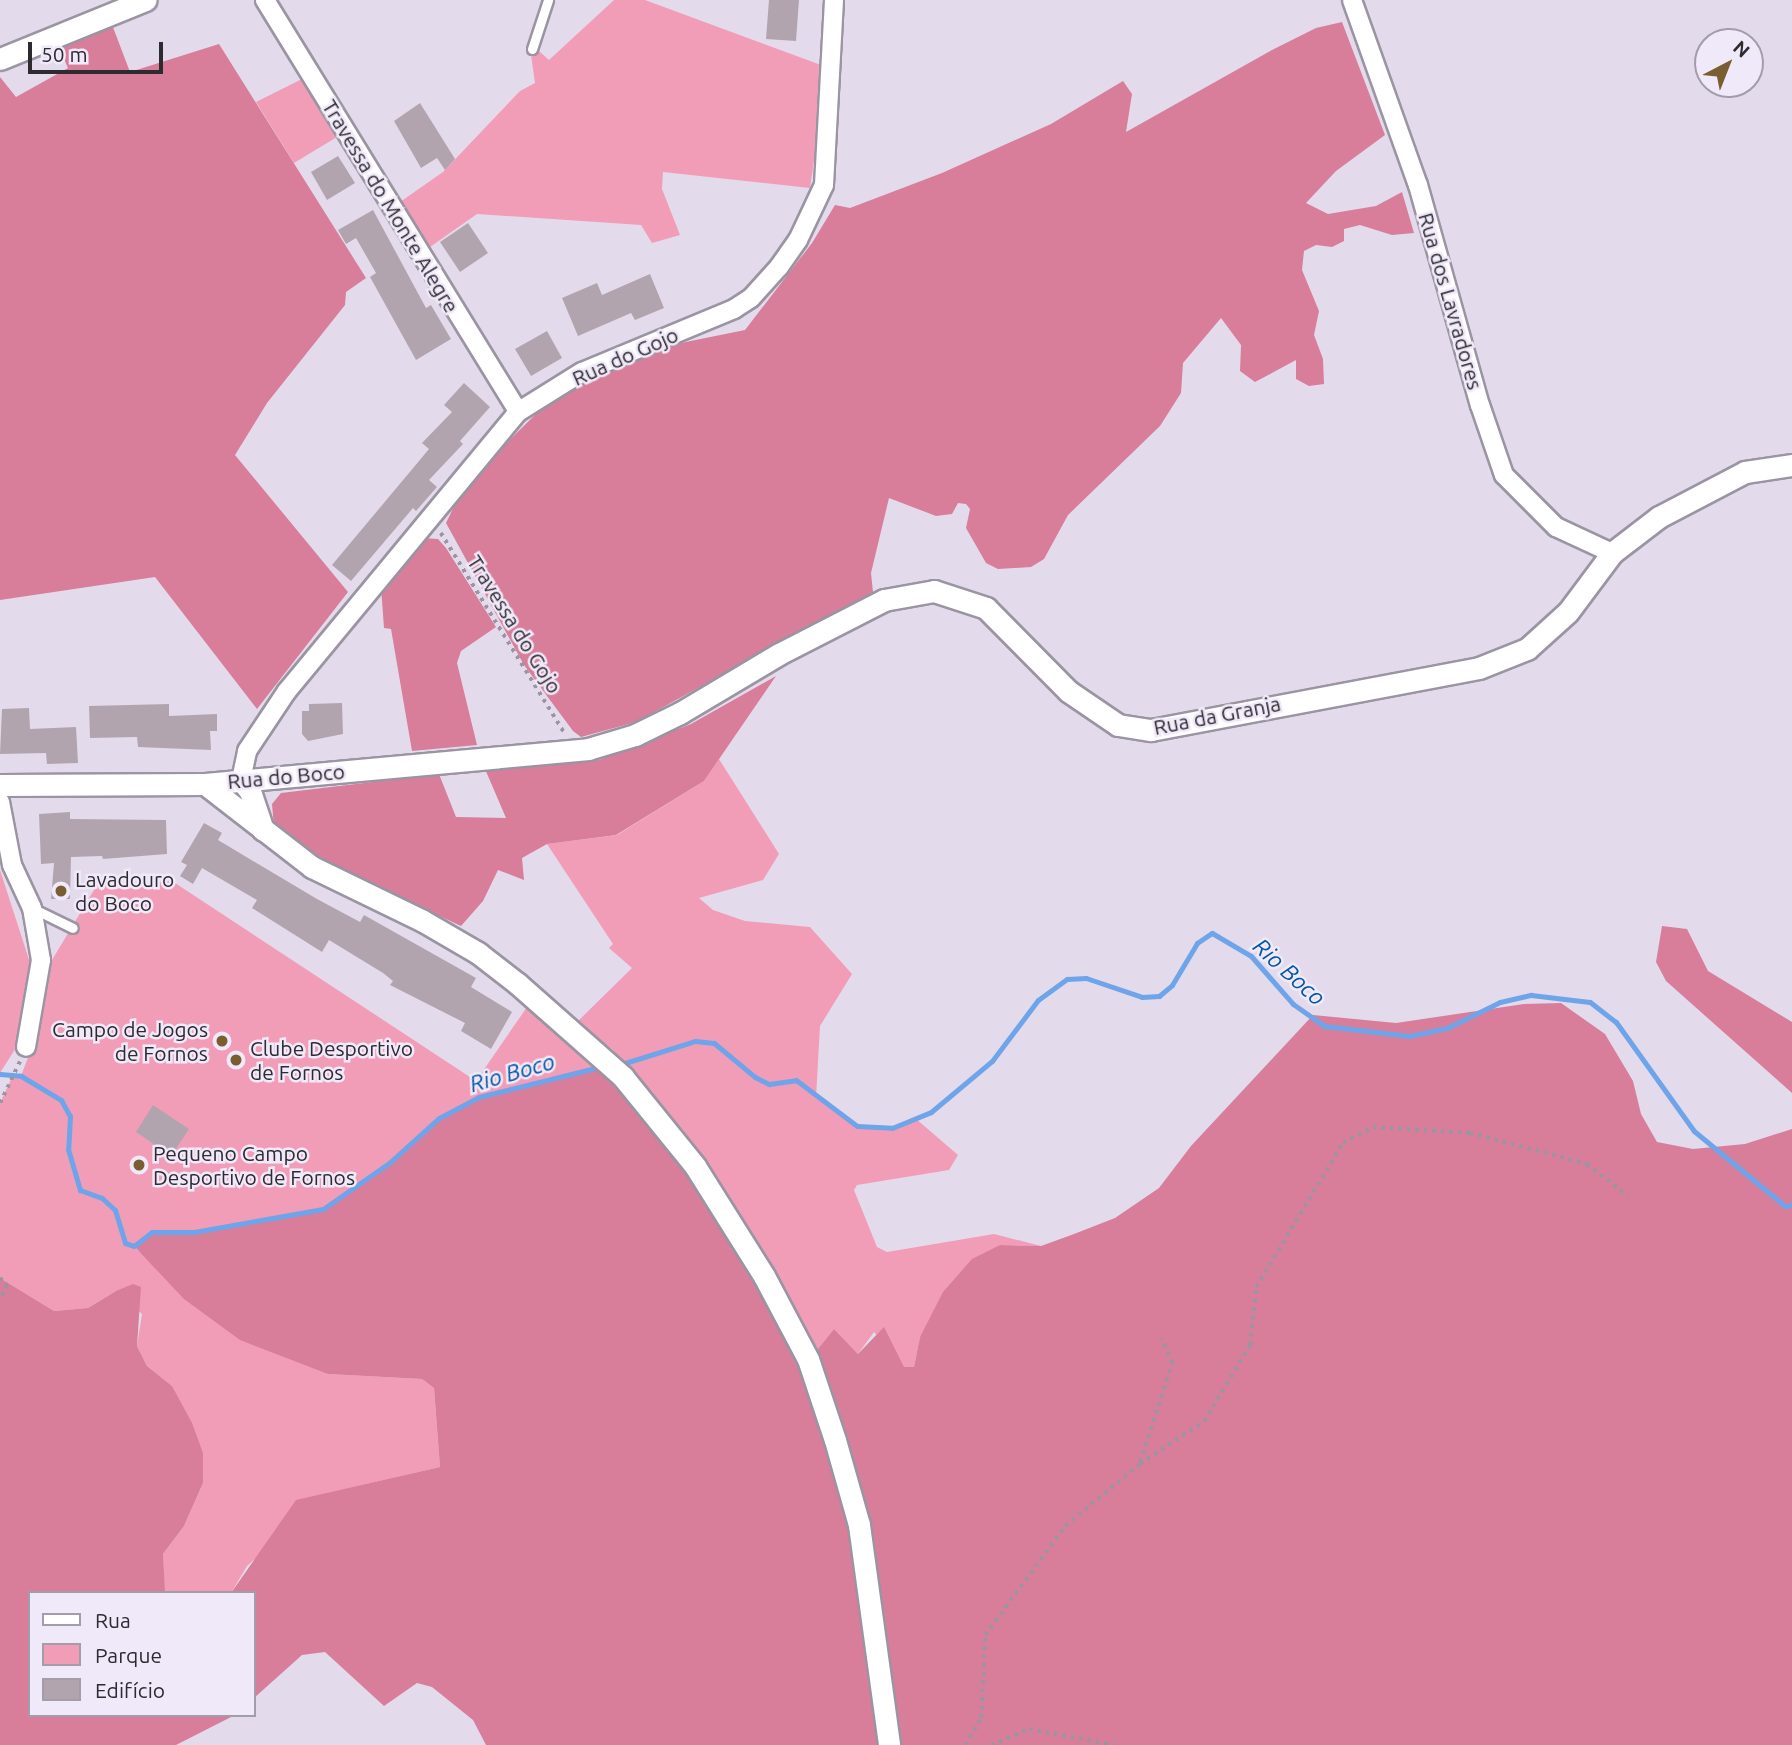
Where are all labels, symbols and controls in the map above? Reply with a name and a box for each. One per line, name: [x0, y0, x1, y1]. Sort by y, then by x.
scale bar: [32, 28, 166, 72]
north arrow: [1694, 28, 1764, 98]
text: N: [1729, 36, 1754, 62]
text: 50 m: [41, 42, 88, 66]
street label: Travessa do Monte Alegre: [317, 95, 465, 317]
street label: Rua dos Lavradores: [1414, 210, 1488, 392]
street label: Rua do Gojo: [568, 321, 682, 391]
street label: Travessa do Gojo: [462, 550, 568, 698]
street label: Rua da Granja: [1151, 690, 1283, 740]
street label: Rua do Boco: [226, 758, 346, 794]
place label: Lavadouro do Boco: [75, 866, 174, 916]
marker: Lavadouro do Boco: [53, 883, 69, 899]
water label: Rio Boco: [1247, 933, 1331, 1011]
place label: Campo de Jogos de Fornos: [52, 1016, 208, 1066]
marker: Campo de Jogos de Fornos: [214, 1033, 230, 1049]
place label: Clube Desportivo de Fornos: [250, 1035, 413, 1085]
water label: Rio Boco: [466, 1048, 558, 1098]
marker: Clube Desportivo de Fornos: [228, 1052, 244, 1068]
place label: Pequeno Campo Desportivo de Fornos: [153, 1140, 355, 1190]
marker: Pequeno Campo Desportivo de Fornos: [131, 1157, 147, 1173]
legend: [28, 1591, 256, 1717]
text: Rua: [95, 1608, 131, 1632]
text: Parque: [95, 1643, 162, 1667]
text: Edifício: [95, 1678, 165, 1702]

